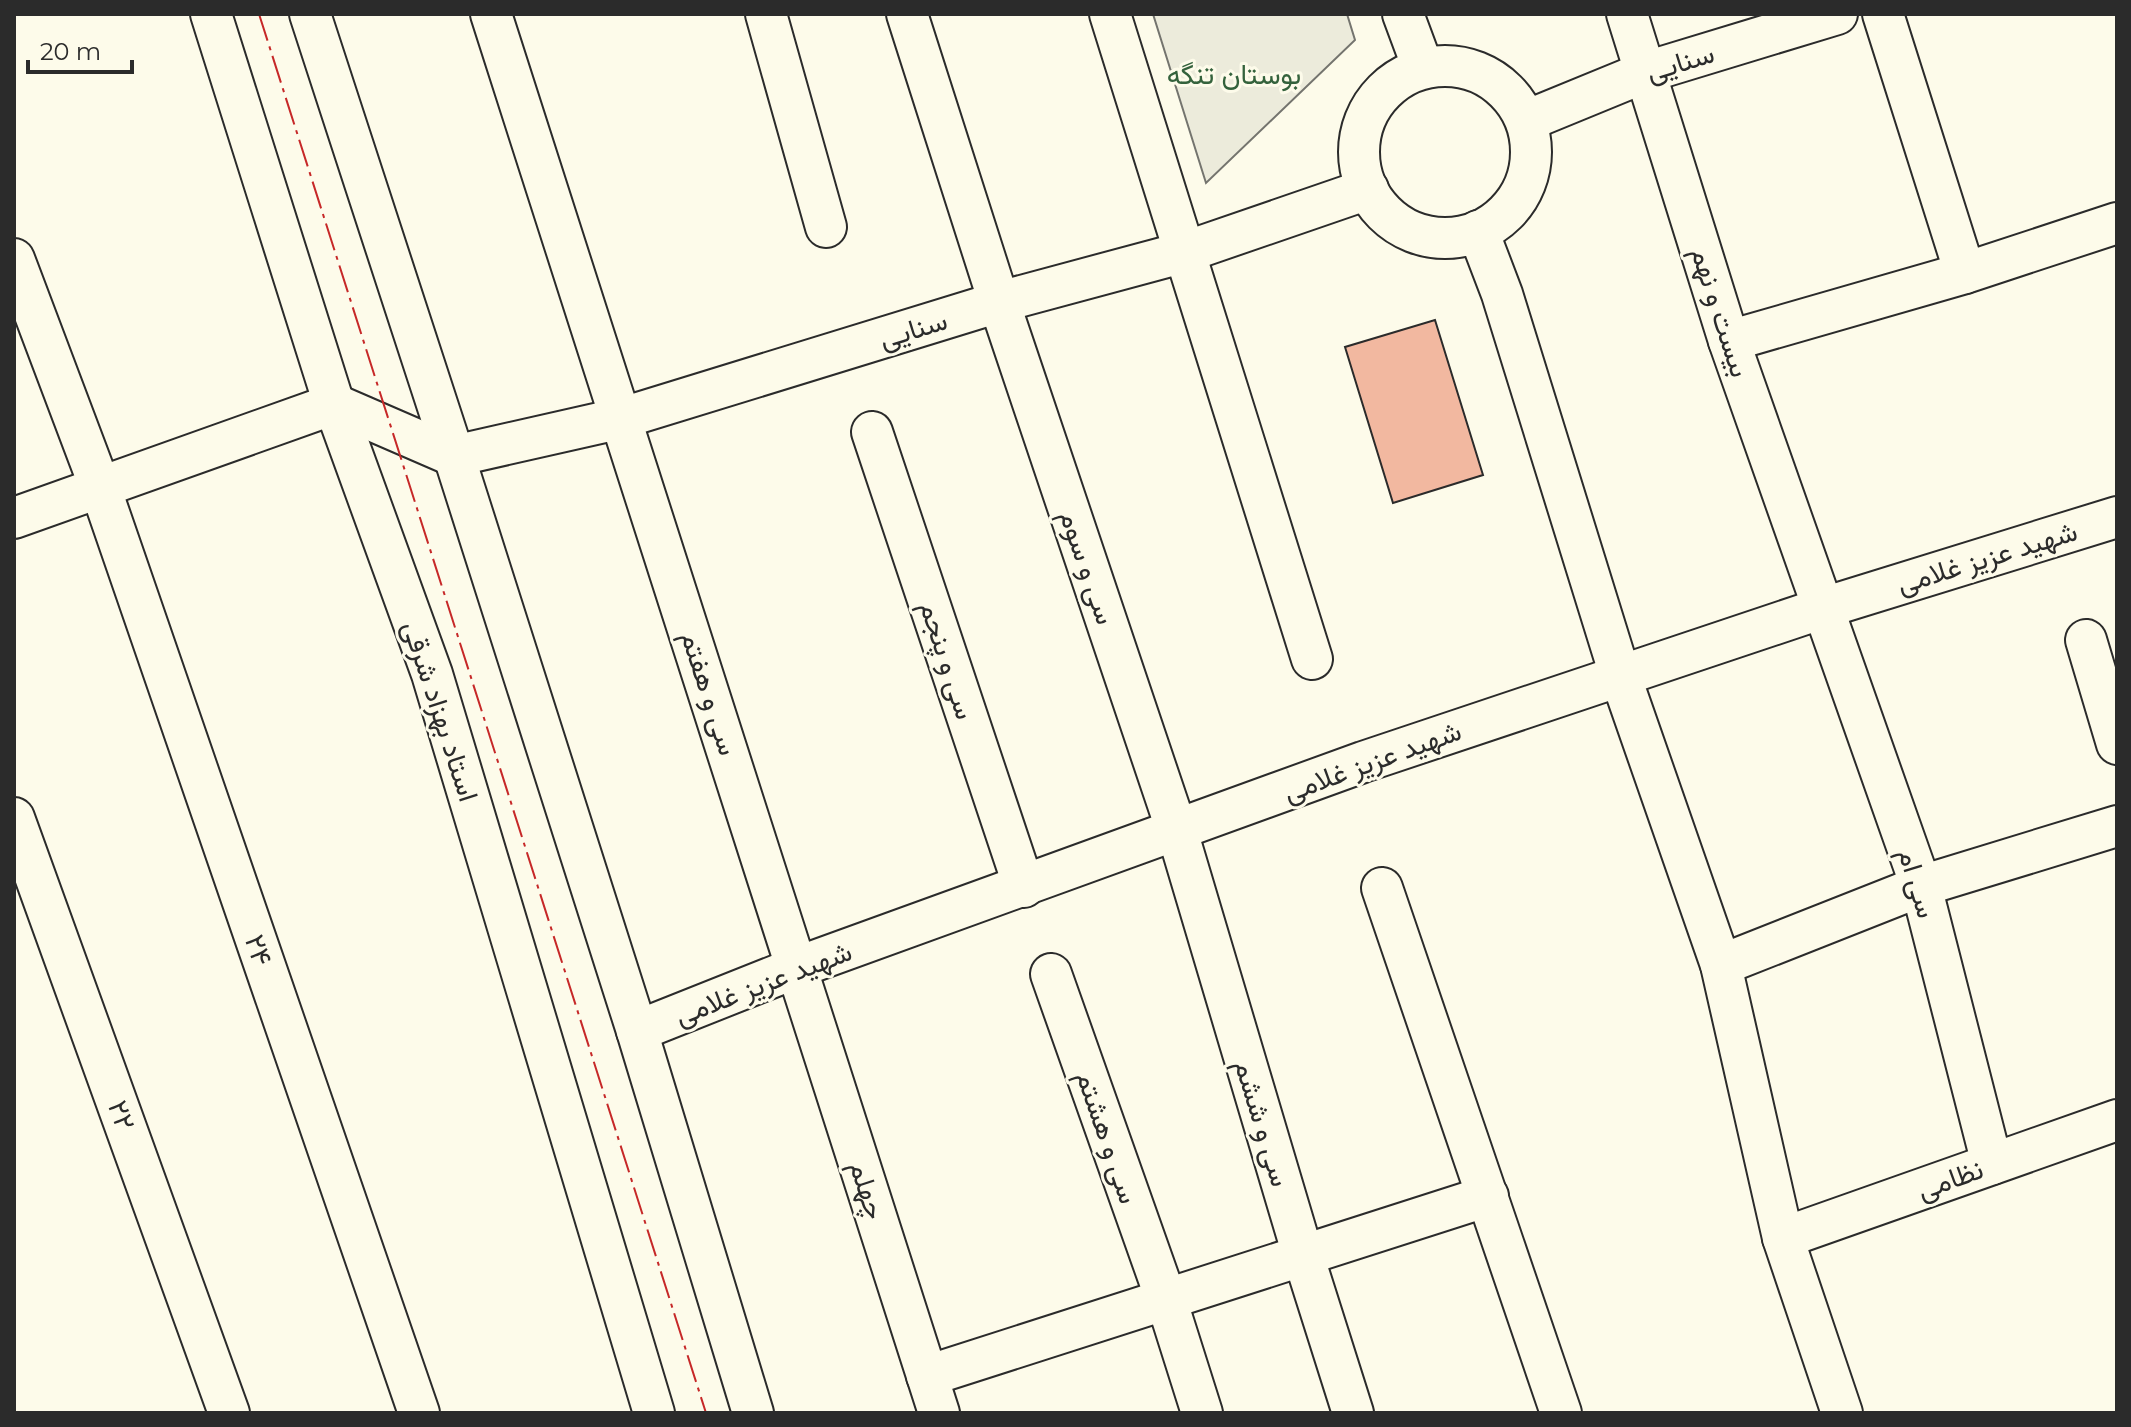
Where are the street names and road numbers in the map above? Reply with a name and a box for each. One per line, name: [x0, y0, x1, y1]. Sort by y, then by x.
street label: سنایی: [1642, 36, 1718, 88]
street label: بیست و نهم: [1682, 243, 1758, 382]
street label: سنایی: [875, 303, 951, 355]
street label: سی و سوم: [1051, 505, 1123, 629]
street label: شهید عزیز غلامی: [1893, 513, 2082, 602]
street label: سی و پنجم: [911, 597, 983, 724]
street label: استاد بهزاد شرقی: [395, 617, 486, 806]
street label: سی و هفتم: [672, 627, 746, 760]
street label: شهید عزیز غلامی: [1278, 713, 1466, 810]
street label: سی ام: [1889, 844, 1945, 922]
street label: ۲۴: [238, 930, 280, 970]
street label: شهید عزیز غلامی: [670, 934, 857, 1033]
street label: سی و ششم: [1226, 1055, 1298, 1191]
street label: سی و هشتم: [1068, 1066, 1147, 1209]
street label: ۲۲: [101, 1095, 143, 1135]
street label: نظامی: [1912, 1151, 1988, 1207]
street label: چهلم: [841, 1157, 893, 1224]

